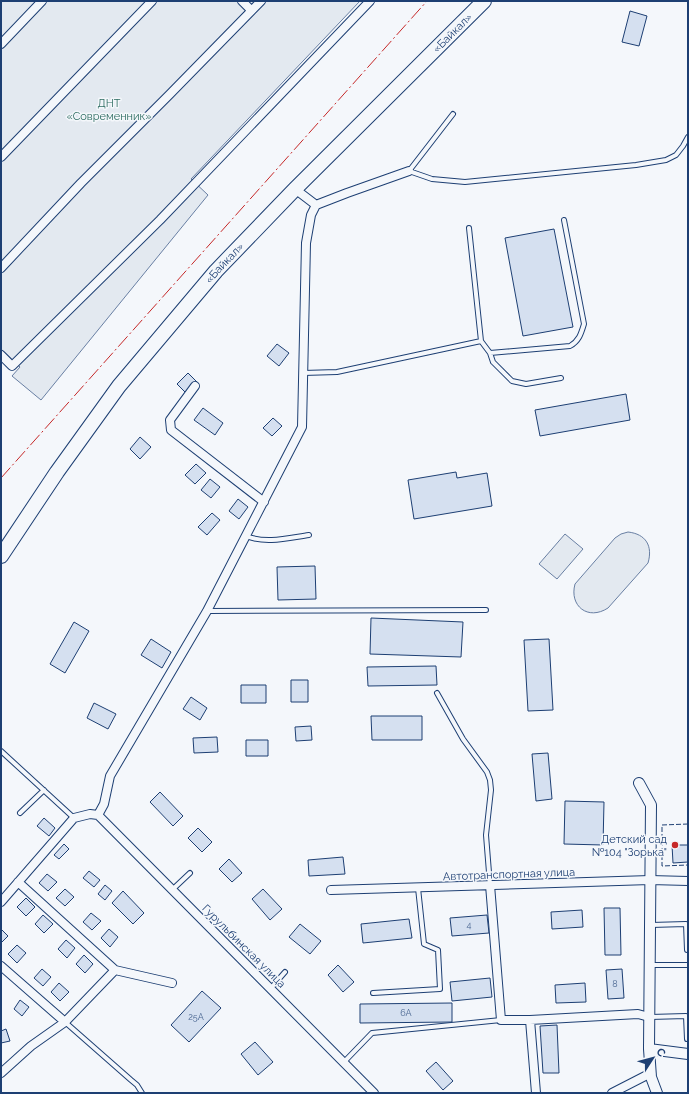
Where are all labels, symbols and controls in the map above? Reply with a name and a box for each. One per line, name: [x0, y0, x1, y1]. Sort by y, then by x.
street label: «Байкал»: [430, 11, 475, 55]
park label: ДНТ «Современник»: [66, 97, 152, 123]
street label: «Байкал»: [203, 240, 247, 286]
place label: Детский сад №104 "Зорька": [592, 833, 668, 859]
marker: Детский сад №104 "Зорька": [670, 840, 680, 850]
street label: Автотранспортная улица: [443, 866, 575, 883]
street label: Гурульбинская улица: [199, 902, 288, 991]
house number: 4: [467, 920, 472, 930]
house number: 8: [612, 979, 618, 989]
house number: 6А: [400, 1008, 412, 1018]
house number: 25А: [188, 1012, 204, 1022]
north arrow: [633, 1038, 673, 1078]
text: С: [653, 1046, 668, 1060]

